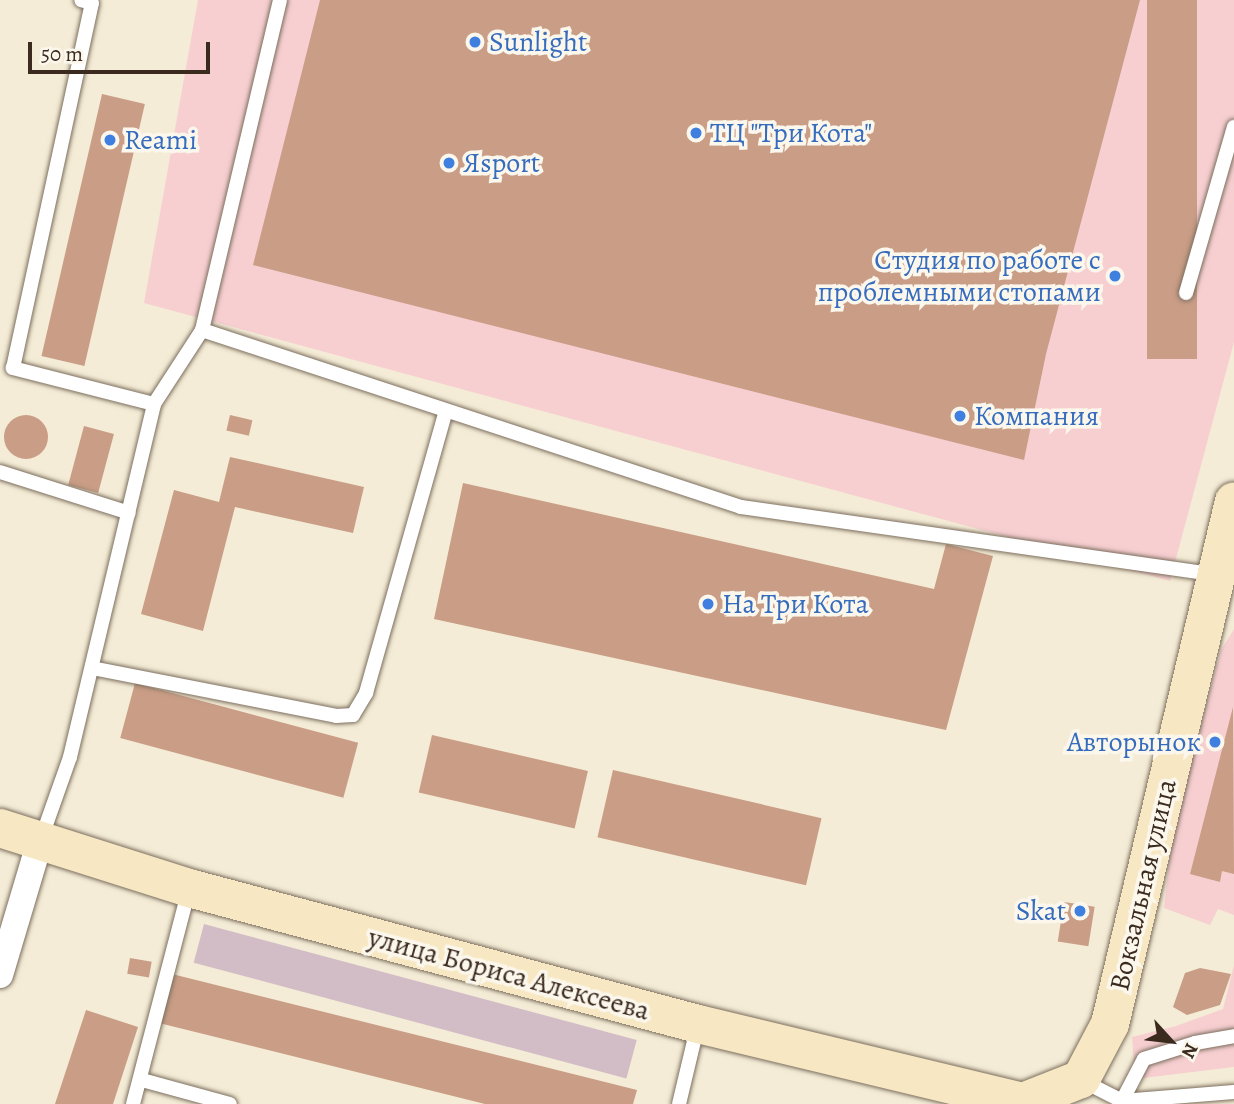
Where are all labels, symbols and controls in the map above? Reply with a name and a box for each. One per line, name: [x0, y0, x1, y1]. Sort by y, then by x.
place label: Sunlight: [489, 25, 587, 59]
scale bar: [32, 28, 214, 72]
marker: Sunlight: [467, 34, 483, 50]
text: 50 m: [41, 40, 83, 68]
place label: ТЦ "Три Кота": [710, 116, 873, 150]
place label: Reami: [124, 123, 197, 157]
marker: ТЦ "Три Кота": [688, 125, 704, 141]
marker: Reami: [102, 132, 118, 148]
place label: Яsport: [463, 146, 540, 180]
marker: Яsport: [441, 155, 457, 171]
place label: Студия по работе с проблемными стопами: [818, 243, 1101, 309]
marker: Студия по работе с проблемными стопами: [1107, 268, 1123, 284]
place label: Компания: [974, 399, 1099, 433]
marker: Компания: [952, 408, 968, 424]
place label: На Три Кота: [722, 587, 869, 621]
marker: На Три Кота: [700, 596, 716, 612]
place label: Авторынок: [1067, 725, 1201, 759]
marker: Авторынок: [1207, 734, 1223, 750]
street label: Вокзальная улица: [1102, 776, 1184, 994]
place label: Skat: [1016, 894, 1066, 928]
marker: Skat: [1072, 903, 1088, 919]
street label: улица Бориса Алексеева: [365, 920, 653, 1028]
north arrow: [1136, 1006, 1206, 1076]
text: N: [1175, 1038, 1204, 1063]

